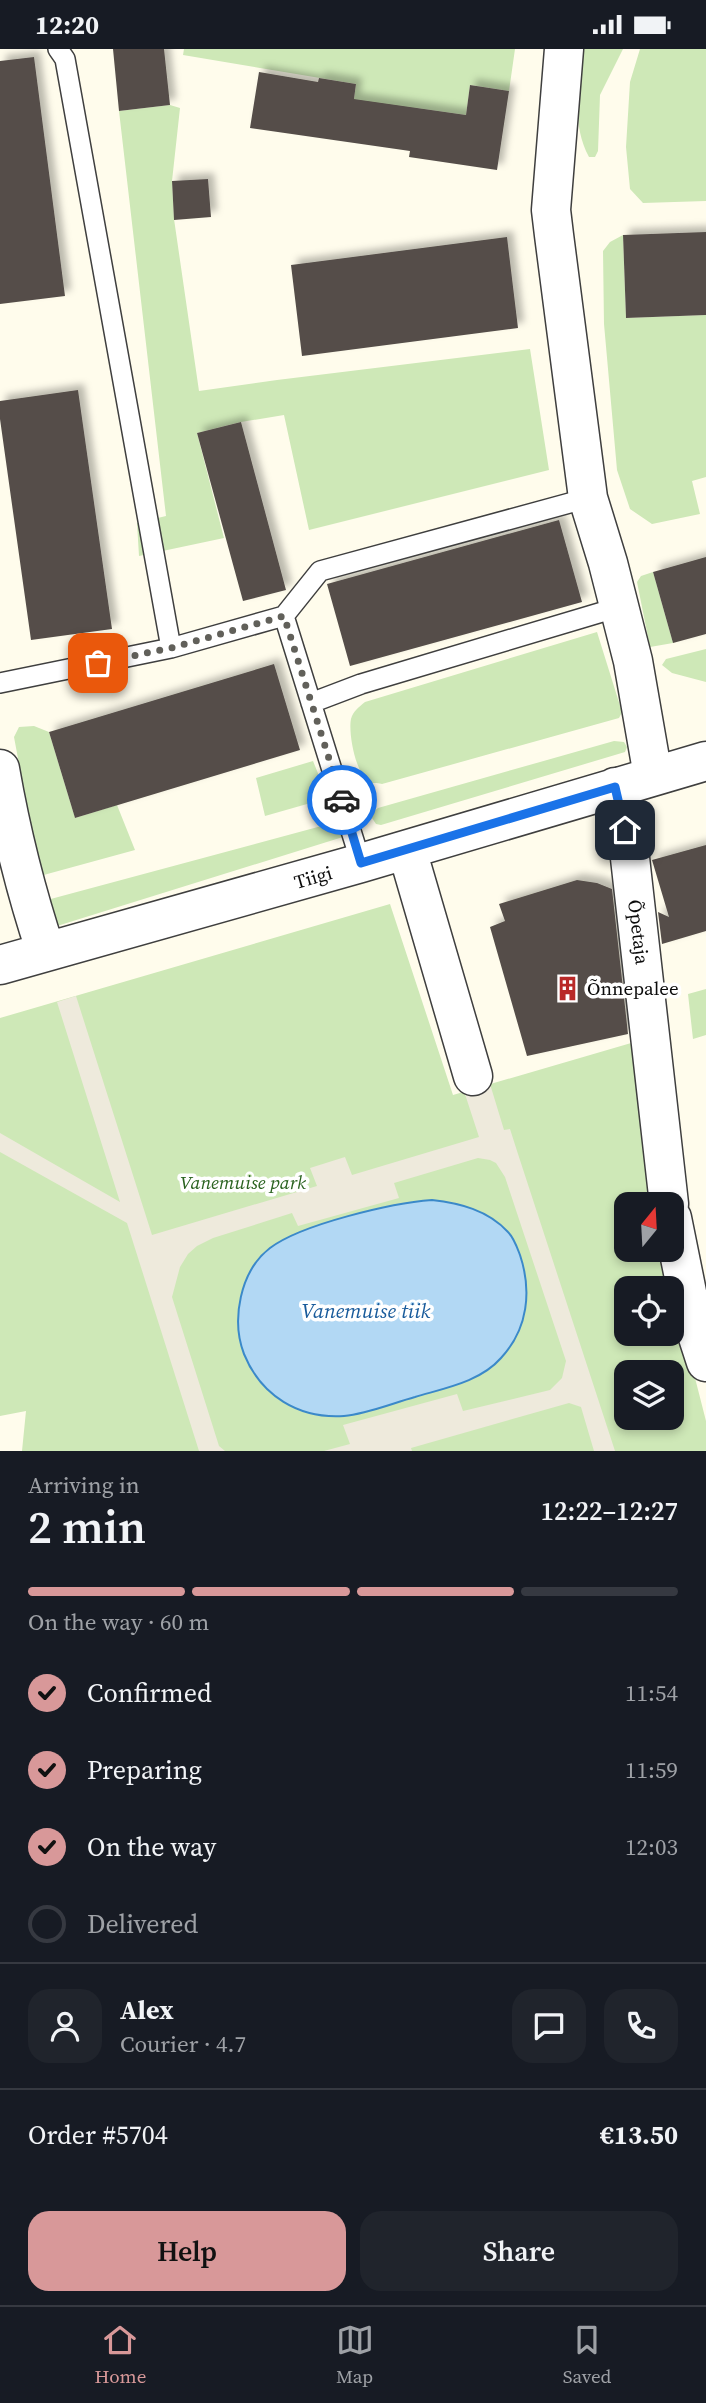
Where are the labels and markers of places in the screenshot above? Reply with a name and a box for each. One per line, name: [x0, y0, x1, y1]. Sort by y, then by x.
pin: [68, 633, 128, 693]
pin: [595, 800, 655, 860]
building icon: Õnnepalee: [553, 974, 581, 1002]
place label: Õnnepalee: [587, 975, 679, 1001]

